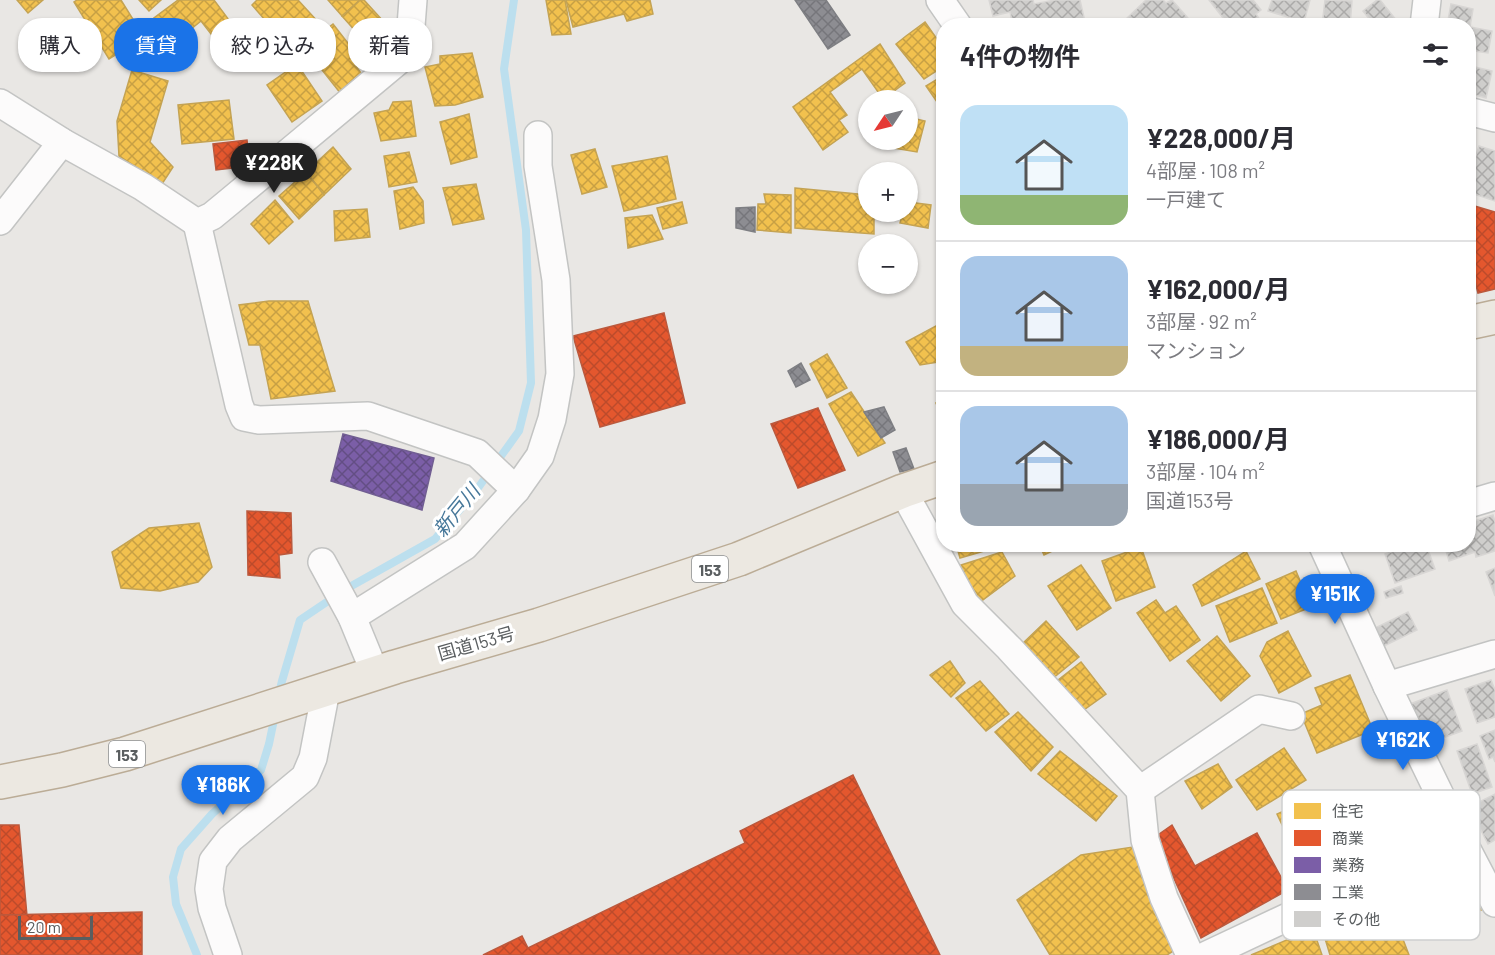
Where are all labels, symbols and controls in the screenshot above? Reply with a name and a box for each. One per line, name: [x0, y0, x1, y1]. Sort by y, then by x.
chip: 購入: [18, 18, 102, 72]
chip: 賃貸: [114, 18, 198, 72]
chip: 絞り込み: [210, 18, 336, 72]
chip: 新着: [348, 18, 432, 72]
icon: filters: [1419, 38, 1452, 71]
text: 4件の物件: [960, 40, 1080, 71]
north arrow: [858, 90, 918, 150]
map controls: [858, 90, 918, 294]
text: ¥228,000/月: [1146, 122, 1296, 153]
icon: home: [1008, 129, 1080, 201]
pin: ¥228K: [232, 143, 316, 194]
text: ¥228K: [244, 150, 304, 174]
text: 4部屋 · 108 m²: [1146, 158, 1265, 182]
button: +: [858, 162, 918, 222]
text: 一戸建て: [1146, 187, 1226, 211]
button: −: [858, 234, 918, 294]
text: ¥162,000/月: [1146, 273, 1291, 304]
icon: home: [1008, 280, 1080, 352]
text: 3部屋 · 92 m²: [1146, 309, 1257, 333]
text: マンション: [1146, 338, 1246, 362]
text: ¥186,000/月: [1146, 423, 1290, 454]
icon: home: [1008, 430, 1080, 502]
text: 3部屋 · 104 m²: [1146, 459, 1265, 483]
water label: 新戸川: [428, 478, 485, 541]
text: 国道153号: [1146, 488, 1234, 512]
road number: 153: [692, 556, 728, 582]
pin: ¥151K: [1293, 574, 1377, 625]
text: ¥151K: [1310, 581, 1360, 605]
street label: 国道153号: [435, 622, 517, 664]
pin: ¥162K: [1361, 720, 1445, 771]
text: ¥162K: [1375, 727, 1431, 751]
road number: 153: [109, 741, 145, 767]
pin: ¥186K: [181, 765, 265, 816]
text: ¥186K: [196, 772, 250, 796]
legend: [1282, 790, 1480, 940]
text: 住宅: [1332, 801, 1364, 820]
text: 商業: [1332, 828, 1364, 847]
text: 業務: [1332, 855, 1364, 874]
text: 工業: [1332, 882, 1364, 901]
text: その他: [1332, 909, 1380, 928]
scale bar: [18, 913, 93, 940]
text: 20 m: [27, 917, 61, 936]

